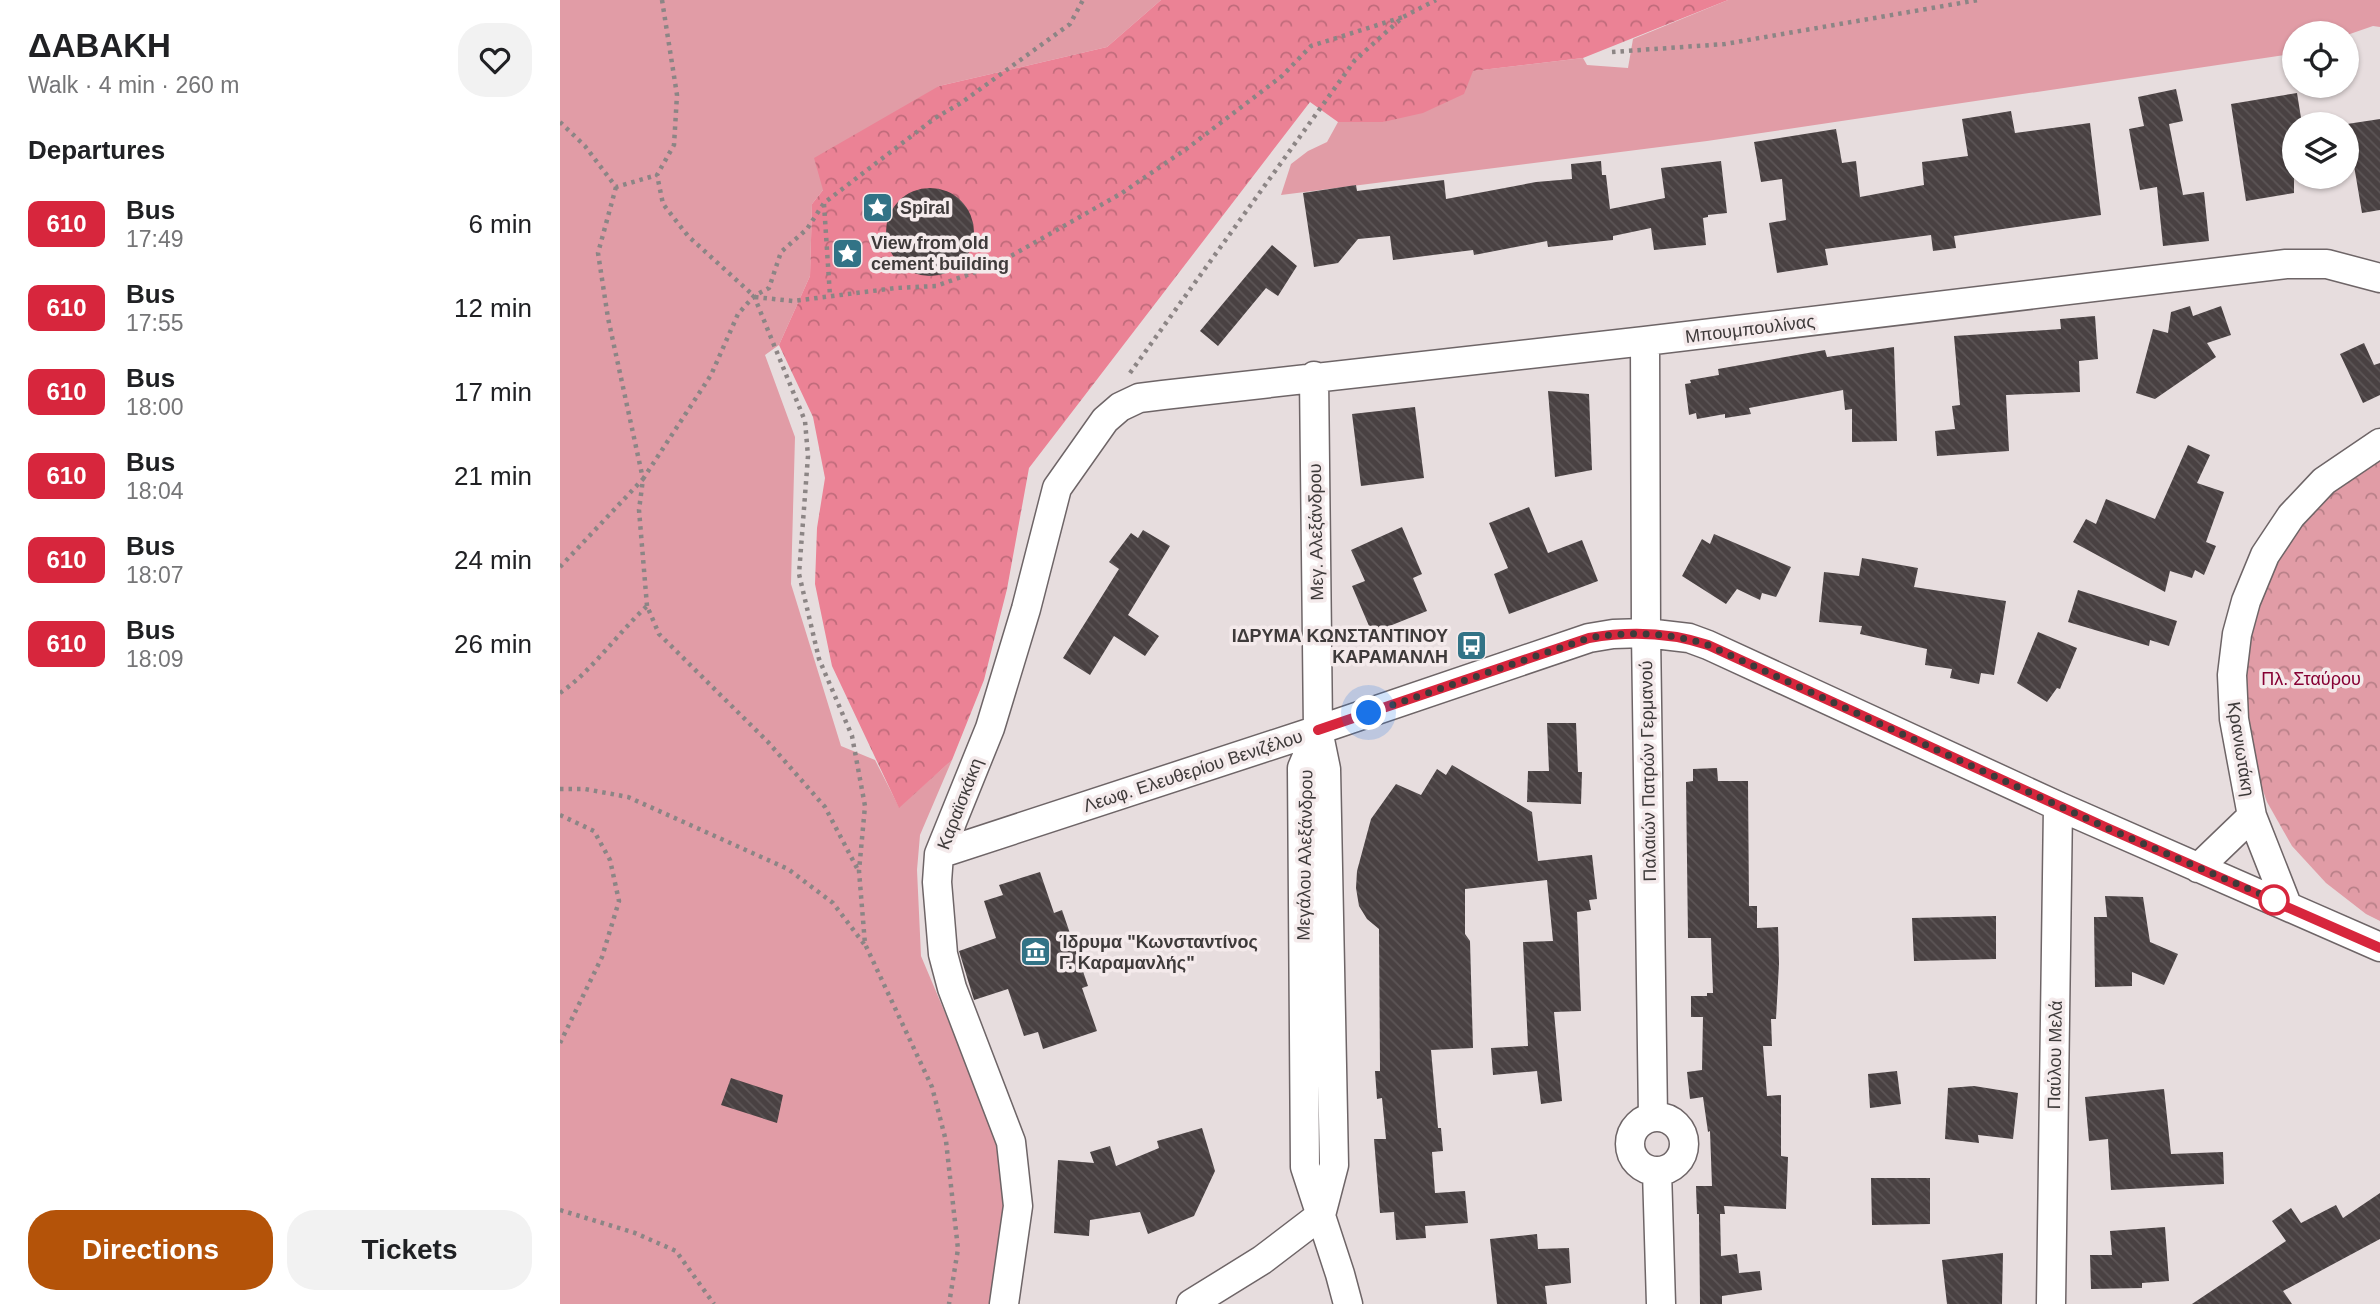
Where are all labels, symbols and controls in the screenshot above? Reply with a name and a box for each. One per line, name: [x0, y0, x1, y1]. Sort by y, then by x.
map controls: [2282, 21, 2359, 189]
button: locate: [2282, 21, 2359, 98]
button: heart: [458, 23, 532, 97]
text: ΔΑΒΑΚΗ: [28, 27, 171, 64]
text: Walk · 4 min · 260 m: [28, 72, 239, 98]
button: layers: [2282, 112, 2359, 189]
text: Departures: [28, 135, 165, 165]
place icon: Spiral: [860, 191, 894, 225]
text: Bus: [126, 195, 175, 225]
place label: Spiral: [900, 198, 950, 218]
text: 6 min: [468, 209, 532, 239]
text: 610: [46, 210, 87, 237]
text: 17:49: [126, 226, 184, 252]
place label: View from old cement building: [871, 233, 1009, 274]
place icon: View from old cement building: [831, 236, 865, 270]
text: Bus: [126, 279, 175, 309]
text: 12 min: [454, 293, 532, 323]
text: 610: [46, 294, 87, 321]
text: 17:55: [126, 310, 184, 336]
street label: Μπουμπουλίνας: [1684, 311, 1816, 347]
text: Bus: [126, 363, 175, 393]
text: 17 min: [454, 377, 532, 407]
text: 610: [46, 378, 87, 405]
text: 18:00: [126, 394, 184, 420]
text: Bus: [126, 447, 175, 477]
text: 21 min: [454, 461, 532, 491]
text: 610: [46, 462, 87, 489]
street label: Μεγ. Αλεξάνδρου: [1305, 463, 1327, 601]
text: 18:04: [126, 478, 184, 504]
text: Bus: [126, 531, 175, 561]
text: 24 min: [454, 545, 532, 575]
text: 610: [46, 546, 87, 573]
text: 18:07: [126, 562, 184, 588]
text: Bus: [126, 615, 175, 645]
place label: ΙΔΡΥΜΑ ΚΩΝΣΤΑΝΤΙΝΟΥ ΚΑΡΑΜΑΝΛΗ: [1232, 626, 1448, 667]
text: 26 min: [454, 629, 532, 659]
bus stop icon: ΙΔΡΥΜΑ ΚΩΝΣΤΑΝΤΙΝΟΥ ΚΑΡΑΜΑΝΛΗ: [1454, 629, 1488, 663]
text: 610: [46, 630, 87, 657]
text: 18:09: [126, 646, 184, 672]
street label: Παλαιών Πατρών Γερμανού: [1636, 660, 1660, 882]
park label: Πλ. Σταύρου: [2261, 669, 2361, 689]
your location: [1351, 695, 1386, 730]
street label: Κρανιωτάκη: [2224, 700, 2258, 798]
street label: Λεωφ. Ελευθερίου Βενιζέλου: [1081, 726, 1305, 816]
street label: Καραϊσκάκη: [933, 756, 987, 852]
street label: Μεγάλου Αλεξάνδρου: [1294, 769, 1316, 941]
unlabelled marker: [2259, 885, 2289, 915]
place label: Ίδρυμα "Κωνσταντίνος Γ. Καραμανλής": [1059, 932, 1258, 973]
museum icon: Ίδρυμα "Κωνσταντίνος Γ. Καραμανλής": [1019, 935, 1053, 969]
street label: Παύλου Μελά: [2044, 1000, 2066, 1110]
button: Directions: [28, 1210, 273, 1290]
button: Tickets: [287, 1210, 532, 1290]

